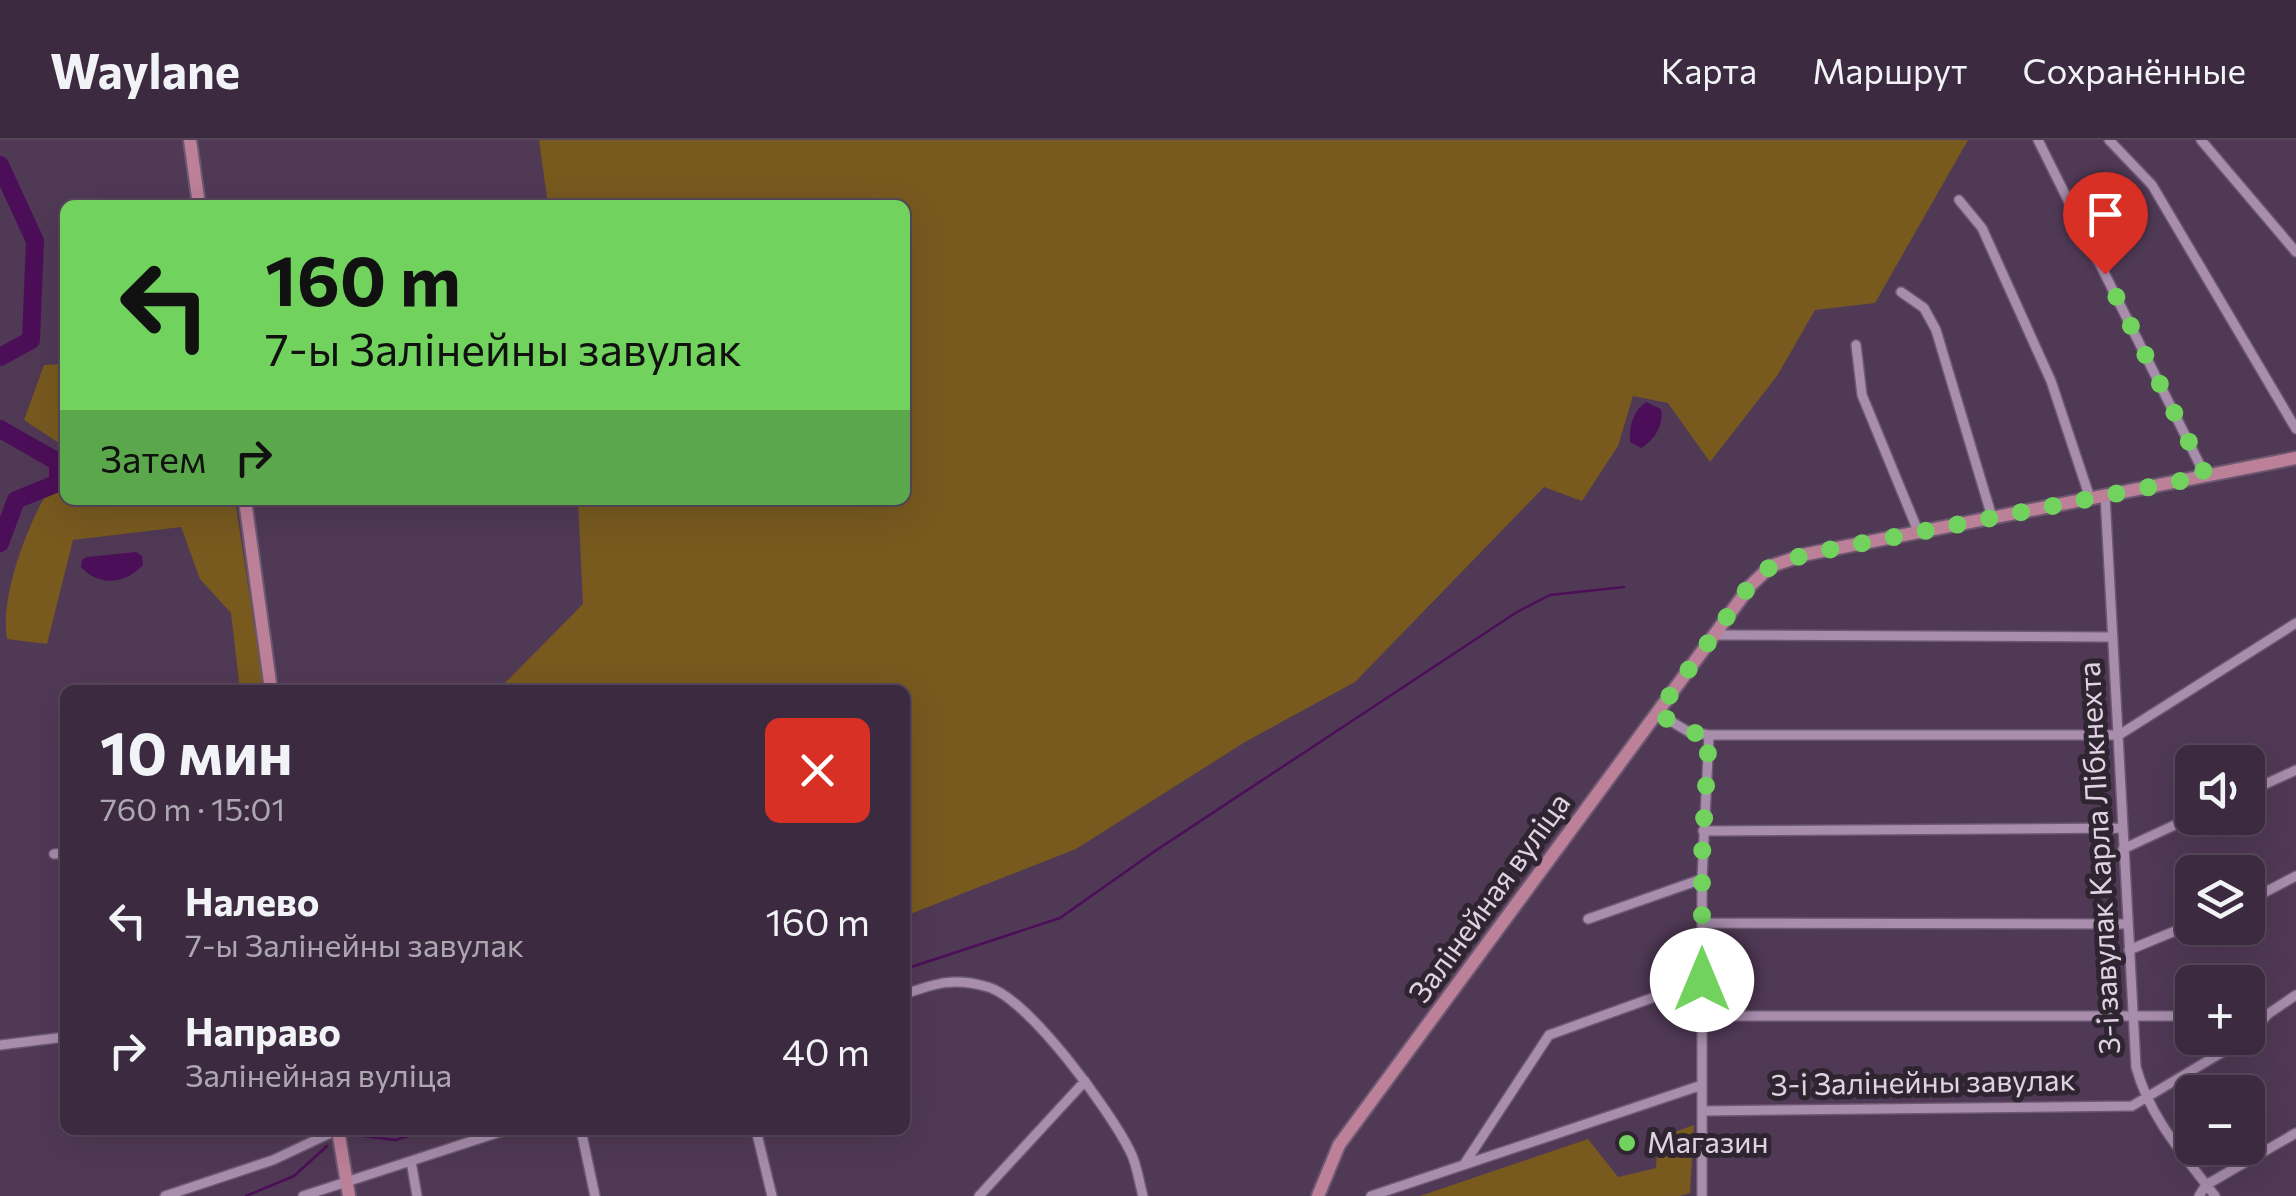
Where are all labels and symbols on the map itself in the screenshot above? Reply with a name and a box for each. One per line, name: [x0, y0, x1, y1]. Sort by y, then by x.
pin: [2063, 172, 2148, 275]
street label: 3-і завулак Карла Лібкнехта: [2069, 661, 2126, 1055]
street label: Залінейная вуліца: [1399, 784, 1577, 1009]
position arrow: [1650, 928, 1754, 1032]
street label: 3-і Залінейны завулак: [1770, 1059, 2076, 1102]
place label: Магазин: [1647, 1122, 1769, 1159]
marker: Магазин: [1616, 1132, 1638, 1154]

